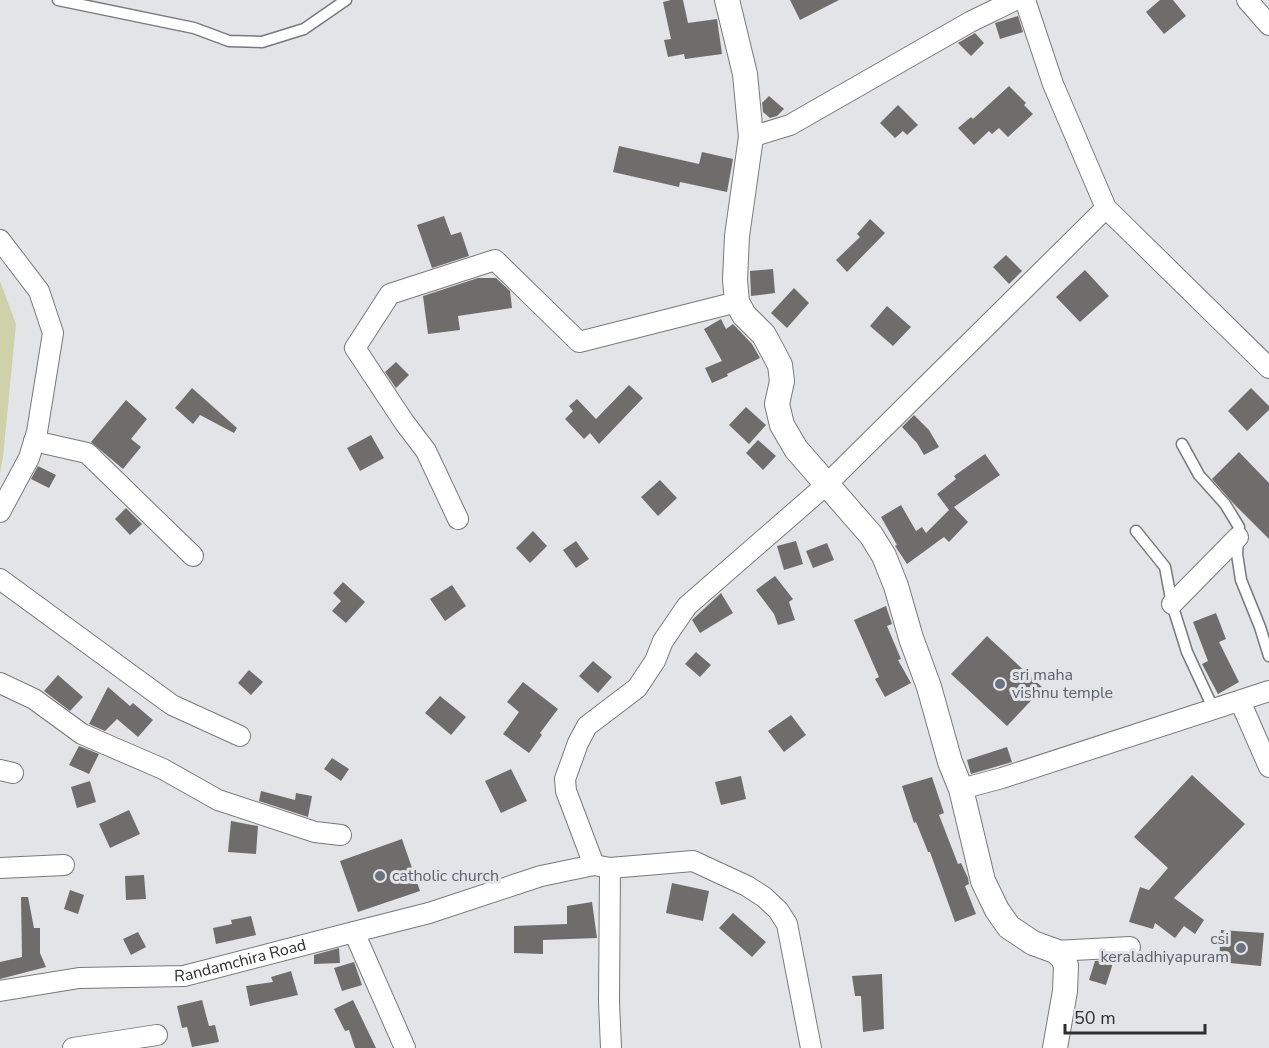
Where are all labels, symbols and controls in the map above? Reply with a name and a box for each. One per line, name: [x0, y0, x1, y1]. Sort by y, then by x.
place label: sri maha vishnu temple: [1012, 664, 1113, 704]
marker: sri maha vishnu temple: [993, 677, 1007, 691]
place label: catholic church: [392, 865, 499, 887]
marker: catholic church: [373, 869, 387, 883]
place label: csi keraladhiyapuram: [1101, 928, 1229, 968]
street label: Randamchira Road: [174, 934, 308, 987]
marker: csi keraladhiyapuram: [1234, 941, 1248, 955]
scale bar: [1065, 997, 1204, 1035]
text: 50 m: [1074, 1006, 1116, 1030]

